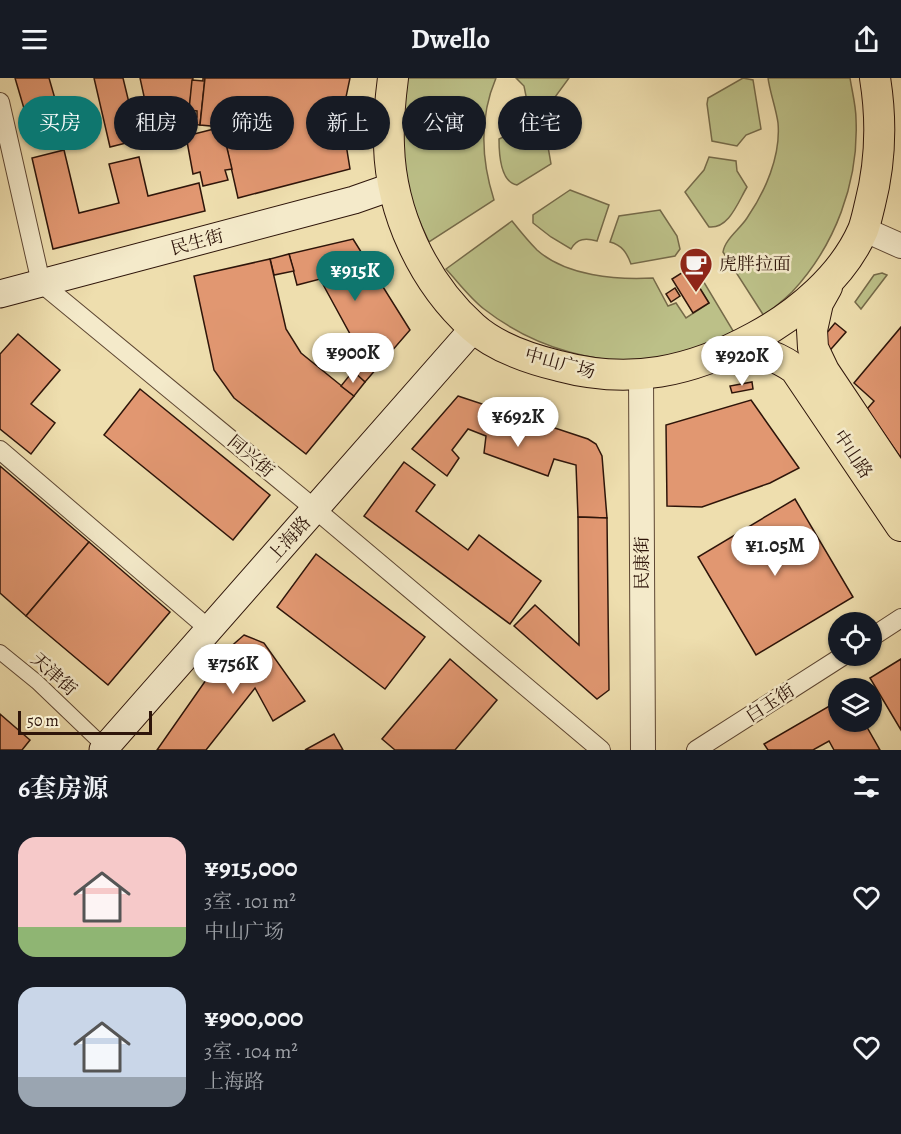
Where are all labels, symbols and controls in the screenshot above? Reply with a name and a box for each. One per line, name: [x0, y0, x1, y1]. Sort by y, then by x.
text: Dwello: [411, 21, 490, 57]
icon: menu: [18, 23, 51, 56]
icon: share: [850, 23, 883, 56]
chip: 买房: [18, 96, 102, 150]
chip: 租房: [114, 96, 198, 150]
chip: 筛选: [210, 96, 294, 150]
chip: 新上: [306, 96, 390, 150]
chip: 公寓: [402, 96, 486, 150]
chip: 住宅: [498, 96, 582, 150]
street label: 民生街: [168, 223, 226, 261]
cafe icon: 虎胖拉面: [678, 246, 714, 293]
pin: ¥915K: [313, 251, 397, 302]
place label: 虎胖拉面: [719, 252, 791, 276]
text: ¥915K: [330, 257, 380, 284]
pin: ¥900K: [311, 333, 395, 384]
pin: ¥920K: [700, 336, 784, 387]
text: ¥900K: [326, 339, 380, 366]
street label: 中山广场: [522, 342, 598, 384]
text: ¥920K: [715, 342, 769, 369]
pin: ¥692K: [476, 397, 560, 448]
text: ¥692K: [492, 403, 544, 430]
street label: 中山路: [828, 425, 878, 483]
street label: 同兴街: [223, 429, 279, 483]
street label: 上海路: [262, 511, 316, 567]
pin: ¥1.05M: [726, 526, 824, 577]
text: ¥1.05M: [745, 532, 805, 559]
street label: 民康街: [630, 536, 654, 590]
map controls: [828, 612, 882, 732]
button: locate: [828, 612, 882, 666]
pin: ¥756K: [191, 644, 275, 695]
street label: 天津街: [26, 647, 82, 701]
text: ¥756K: [207, 650, 259, 677]
street label: 白玉街: [741, 678, 799, 728]
button: layers: [828, 678, 882, 732]
scale bar: [18, 708, 152, 736]
text: 50 m: [27, 710, 59, 732]
icon: filters: [850, 770, 883, 803]
text: 6套房源: [18, 771, 108, 806]
text: ¥915,000: [204, 850, 298, 885]
icon: home: [66, 861, 138, 933]
icon: heart: [850, 881, 883, 914]
text: 3室 · 101 m²: [204, 888, 296, 915]
text: 中山广场: [204, 918, 284, 945]
text: ¥900,000: [204, 1000, 303, 1035]
icon: home: [66, 1011, 138, 1083]
icon: heart: [850, 1031, 883, 1064]
text: 3室 · 104 m²: [204, 1038, 298, 1065]
text: 上海路: [204, 1068, 264, 1095]

